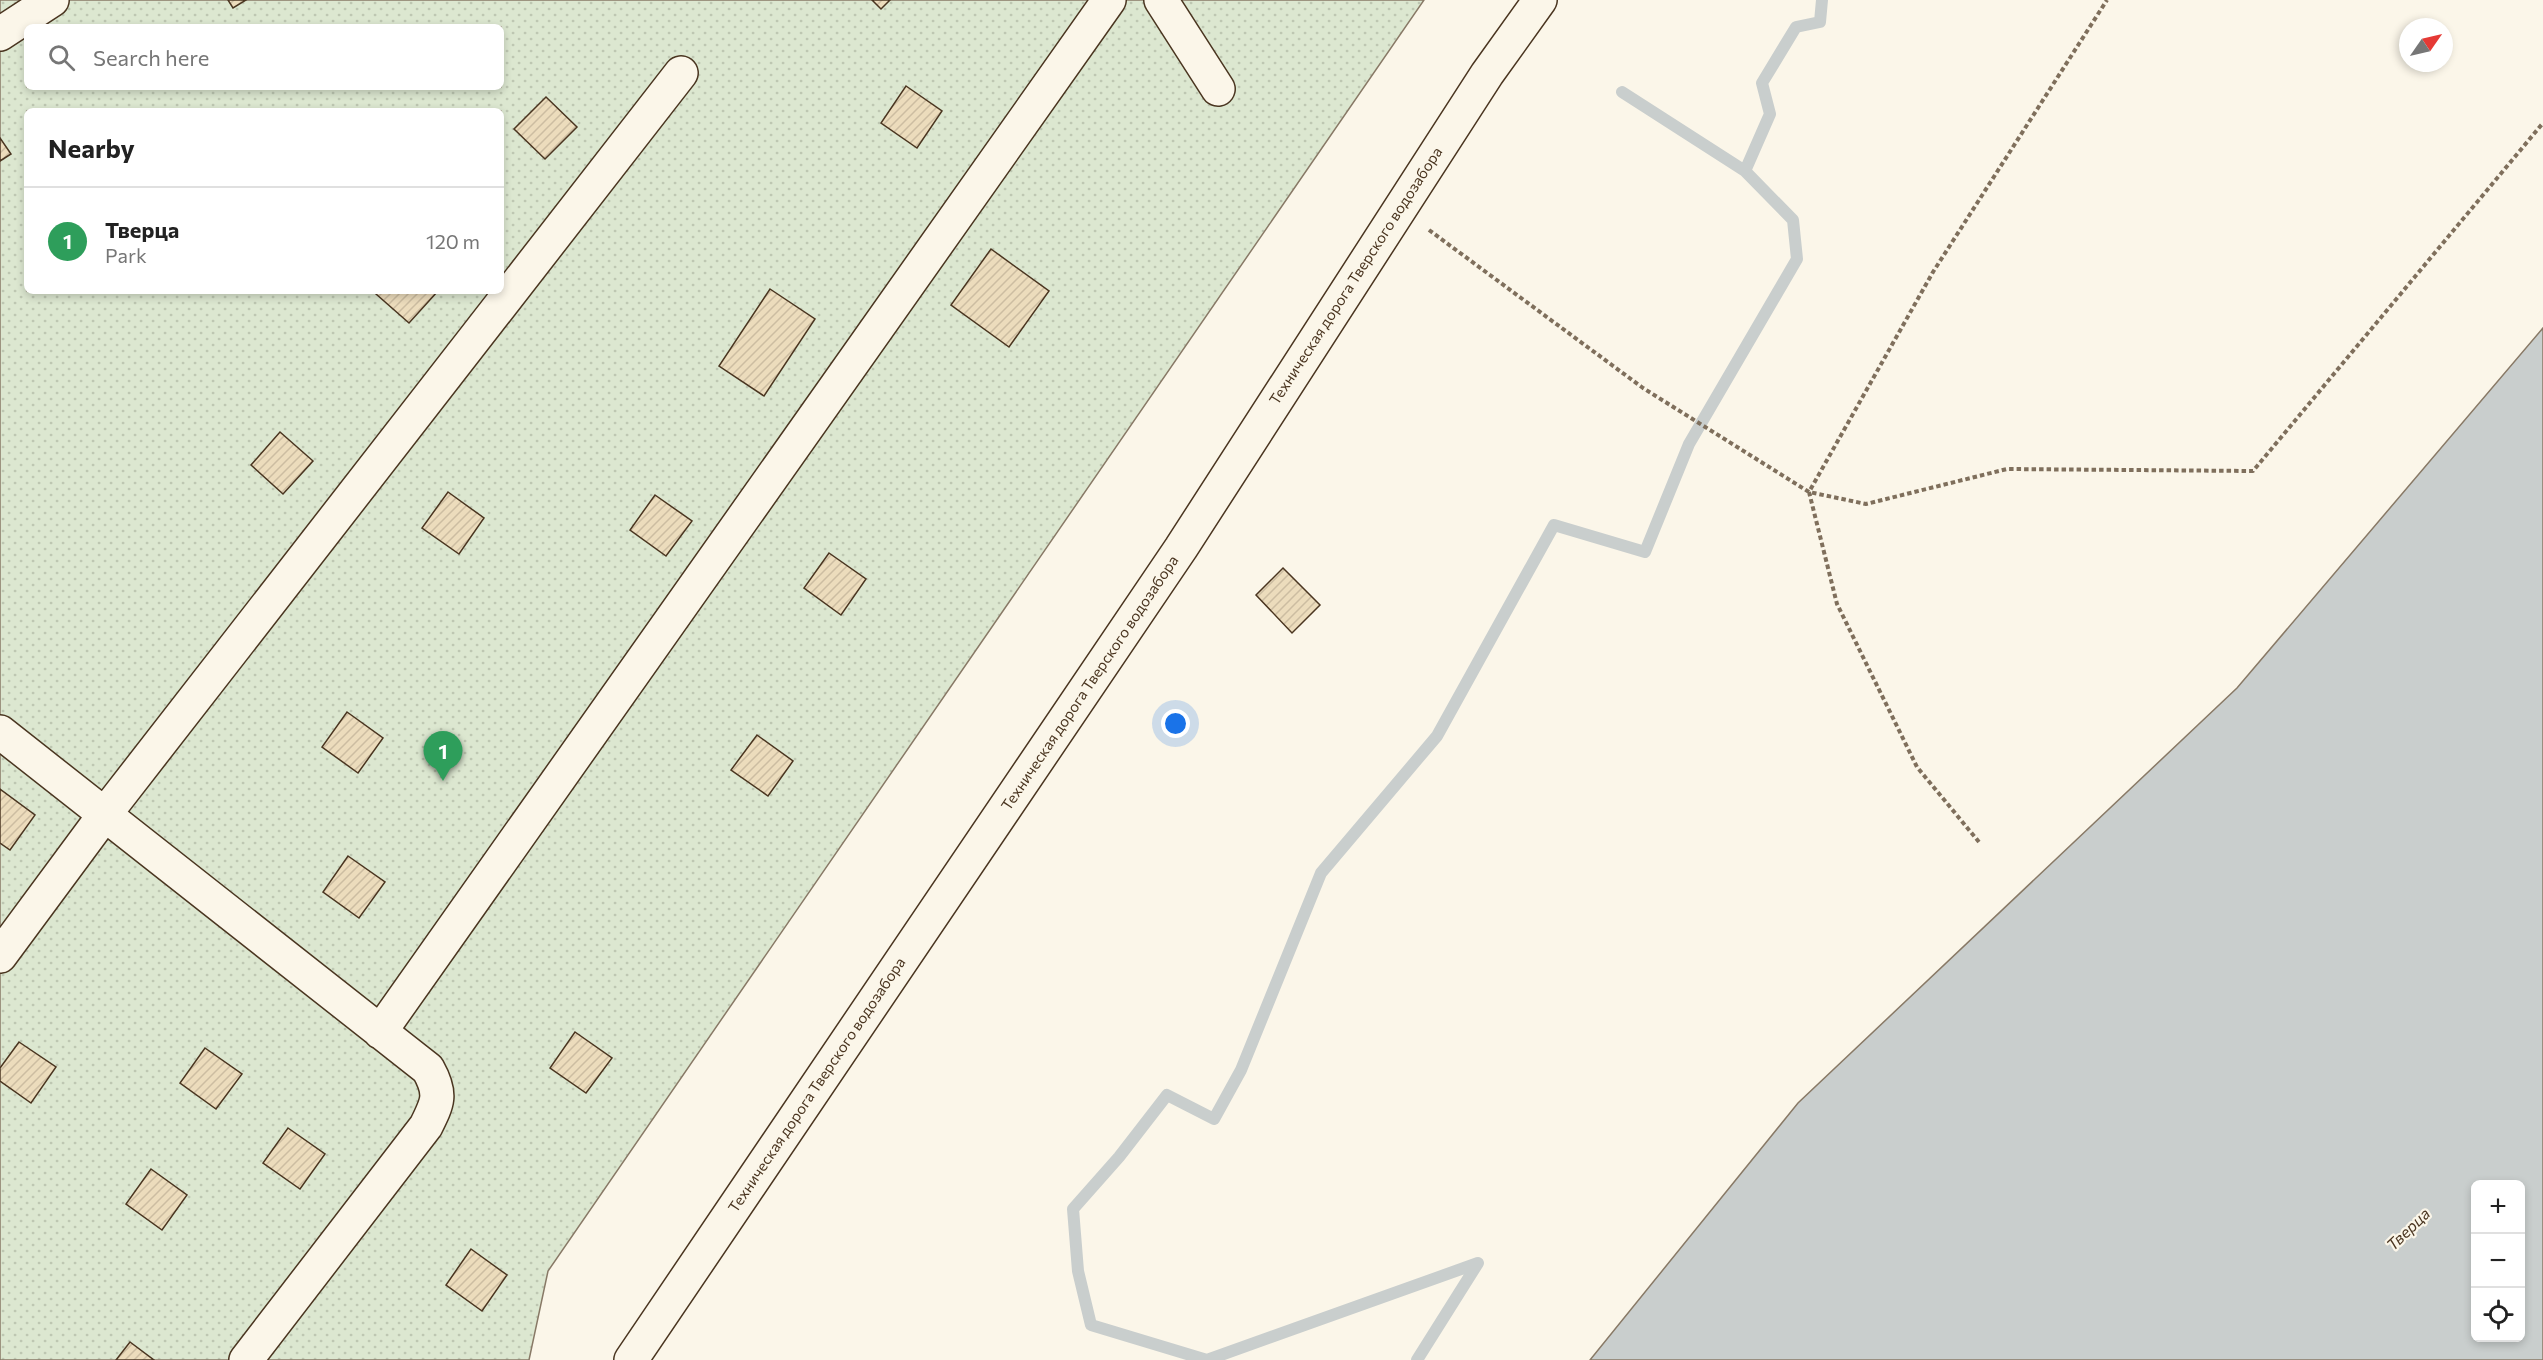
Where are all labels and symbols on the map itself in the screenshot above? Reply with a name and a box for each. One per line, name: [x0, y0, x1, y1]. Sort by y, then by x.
north arrow: [2399, 18, 2453, 72]
street label: Техническая дорога Тверского водозабора: [1265, 143, 1445, 408]
street label: Техническая дорога Тверского водозабора: [997, 552, 1182, 813]
your location: [1161, 709, 1190, 738]
pin: 1: [424, 732, 462, 781]
street label: Техническая дорога Тверского водозабора: [724, 954, 909, 1215]
water label: Тверца: [2382, 1203, 2433, 1254]

